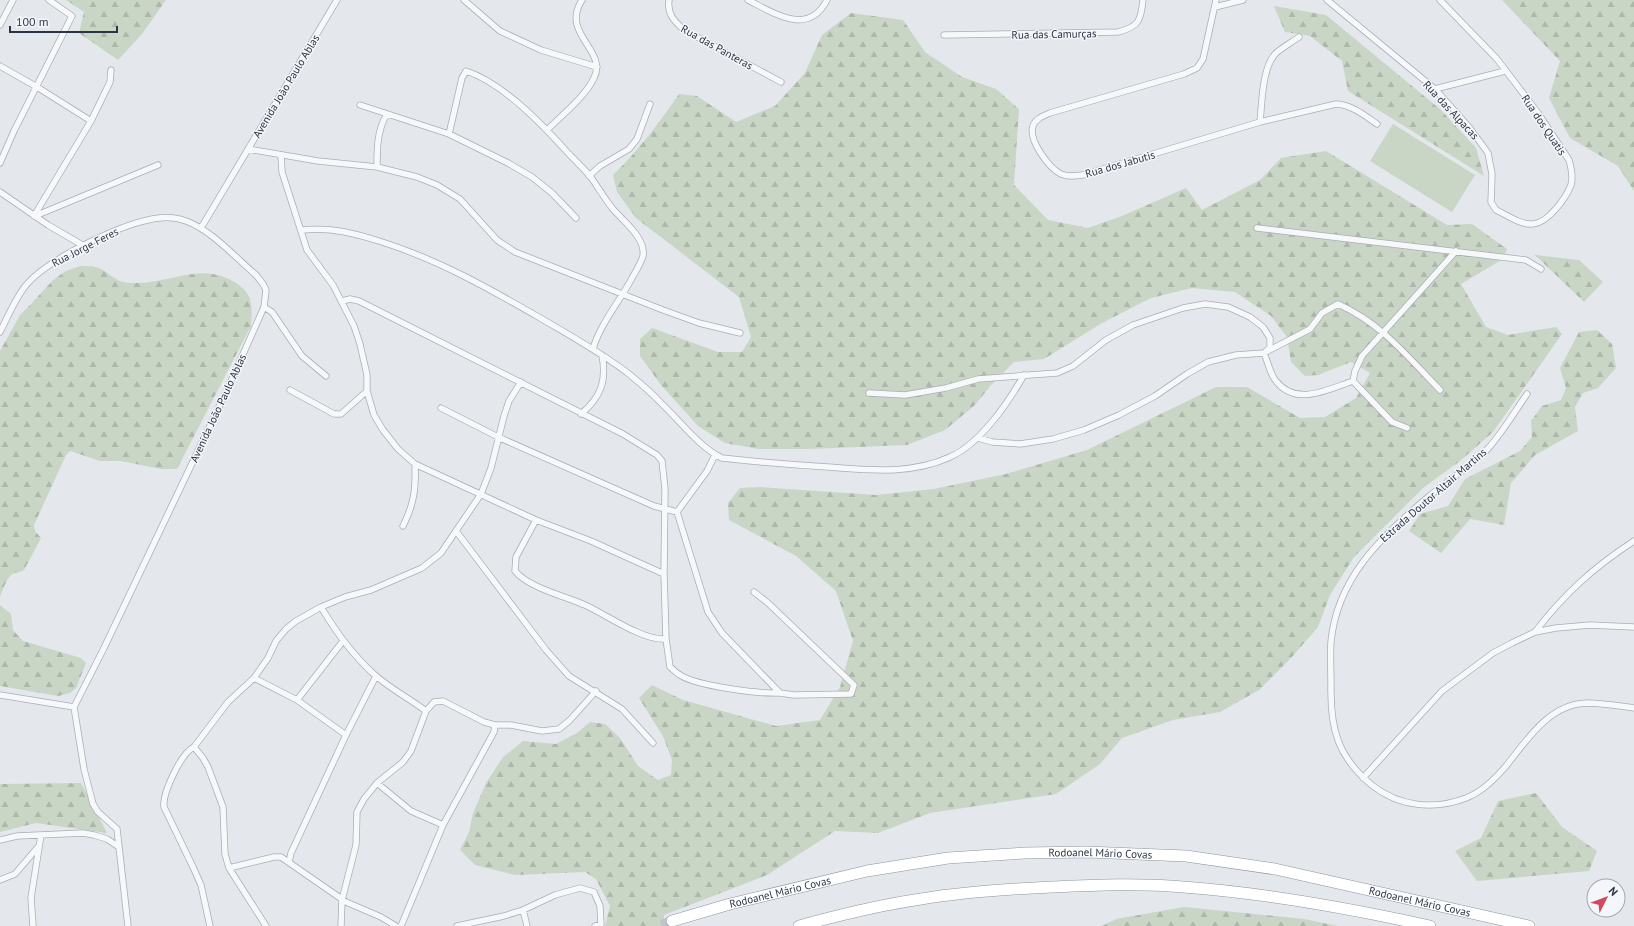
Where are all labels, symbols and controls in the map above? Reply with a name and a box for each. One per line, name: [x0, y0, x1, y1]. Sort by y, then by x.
scale bar: [10, 8, 117, 34]
text: 100 m: [16, 14, 49, 29]
street label: Rua das Panteras: [679, 21, 756, 73]
street label: Rua das Camurças: [1011, 26, 1097, 42]
street label: Avenida João Paulo Ablas: [250, 32, 323, 140]
street label: Rua das Alpacas: [1420, 78, 1482, 143]
street label: Rua dos Quatis: [1519, 92, 1570, 158]
street label: Rua dos Jabutis: [1083, 147, 1157, 181]
street label: Rua Jorge Feres: [49, 224, 121, 270]
street label: Avenida João Paulo Ablas: [187, 351, 249, 464]
street label: Estrada Doutor Altair Martins: [1377, 445, 1489, 545]
street label: Rodoanel Mário Covas: [1048, 845, 1153, 862]
street label: Rodoanel Mário Covas: [728, 873, 833, 911]
north arrow: [1586, 878, 1626, 918]
street label: Rodoanel Mário Covas: [1368, 883, 1472, 920]
text: N: [1606, 884, 1621, 899]

